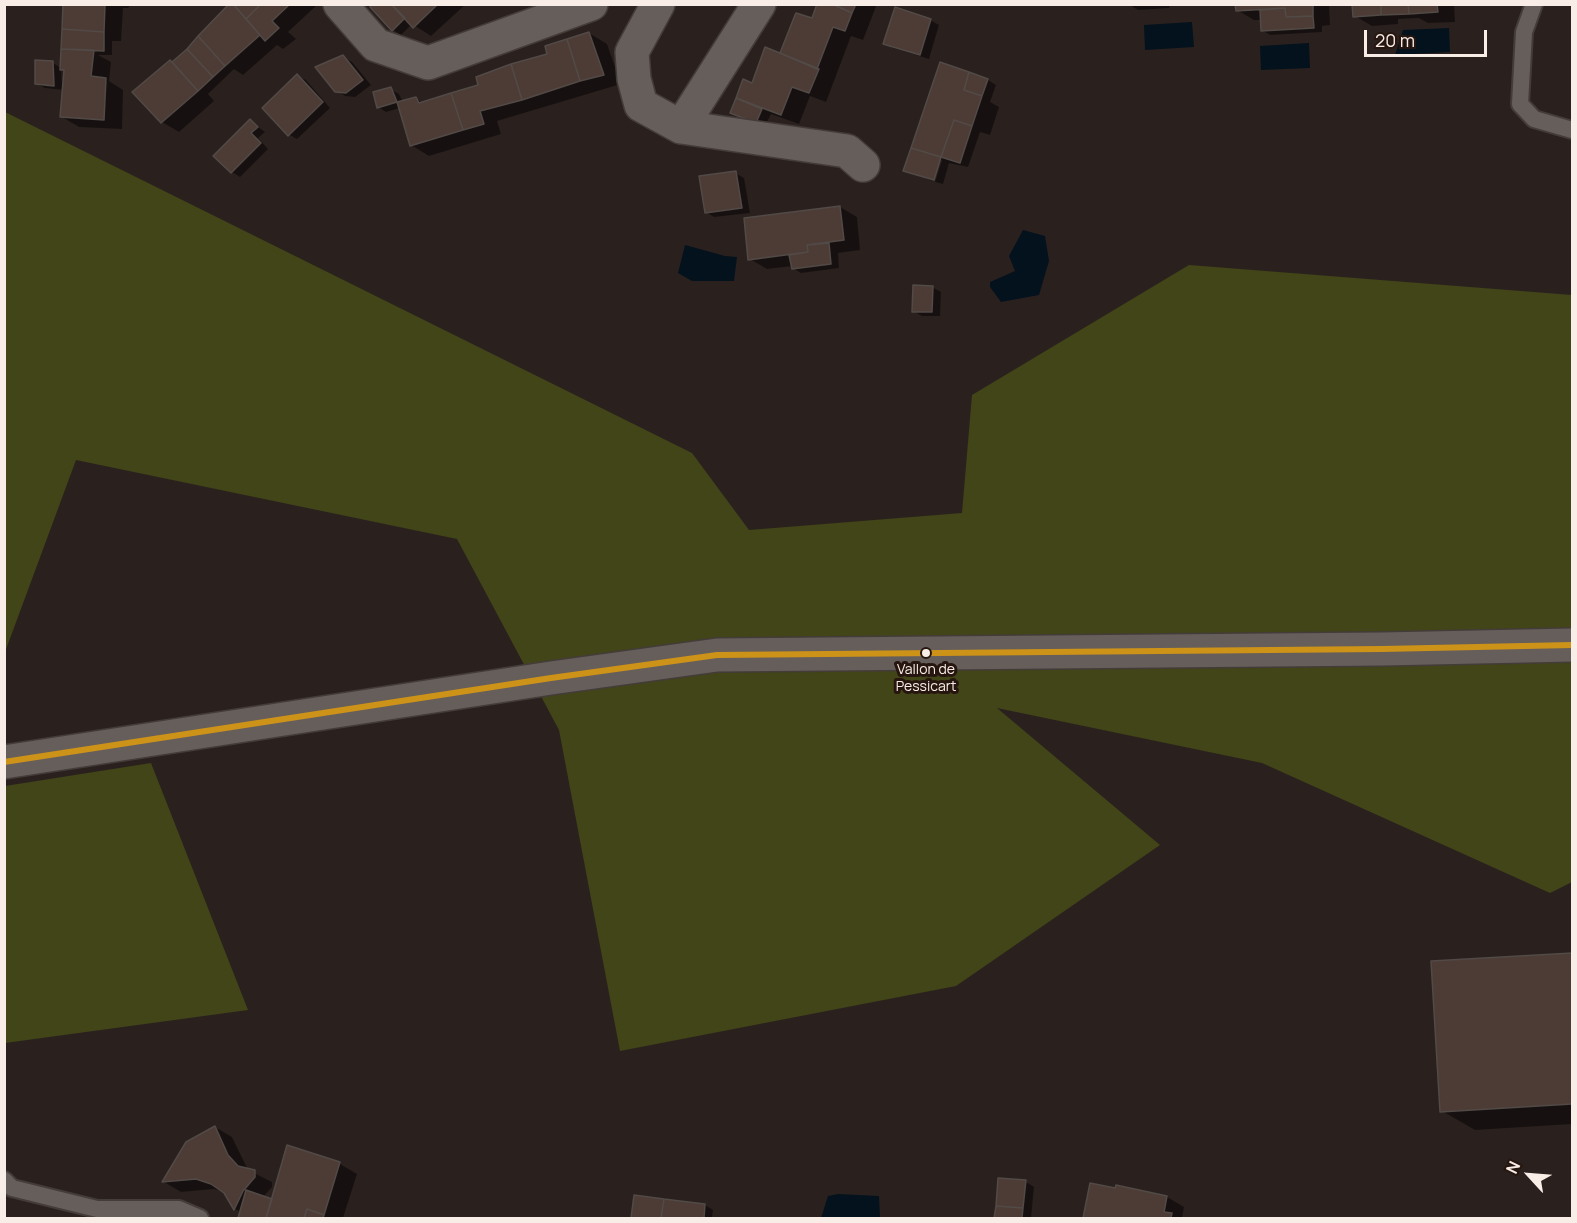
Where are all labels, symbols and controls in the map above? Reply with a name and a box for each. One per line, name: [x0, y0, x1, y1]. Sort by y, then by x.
scale bar: [1367, 18, 1490, 56]
text: 20 m: [1375, 28, 1415, 52]
marker: Vallon de Pessicart: [920, 647, 932, 659]
place label: Vallon de Pessicart: [896, 662, 956, 694]
north arrow: [1499, 1145, 1559, 1205]
text: N: [1500, 1157, 1525, 1177]

